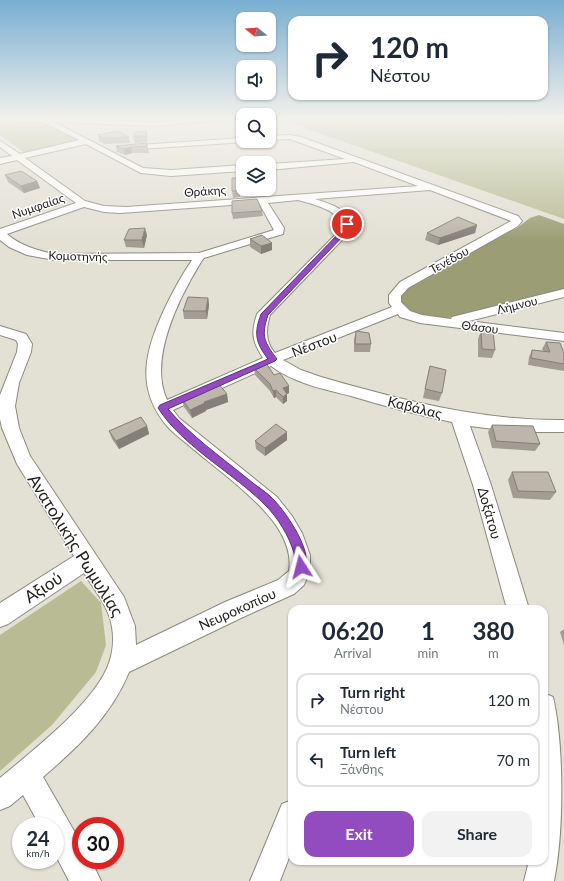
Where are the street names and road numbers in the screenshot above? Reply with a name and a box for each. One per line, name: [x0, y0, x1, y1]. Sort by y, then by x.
street label: Θράκης: [184, 182, 227, 200]
street label: Νυμφαίας: [10, 190, 67, 222]
street label: Τενέδου: [427, 243, 471, 277]
street label: Κομοτηνής: [48, 247, 108, 265]
street label: Λήμνου: [495, 293, 539, 317]
street label: Θάσου: [461, 317, 499, 337]
street label: Νέστου: [289, 328, 339, 360]
street label: Καβάλας: [386, 392, 444, 422]
street label: Ανατολικής Ρωμυλίας: [24, 470, 128, 620]
street label: Δοξάτου: [475, 485, 505, 541]
street label: Αξιού: [20, 567, 66, 607]
street label: Νευροκοπίου: [196, 584, 278, 634]

